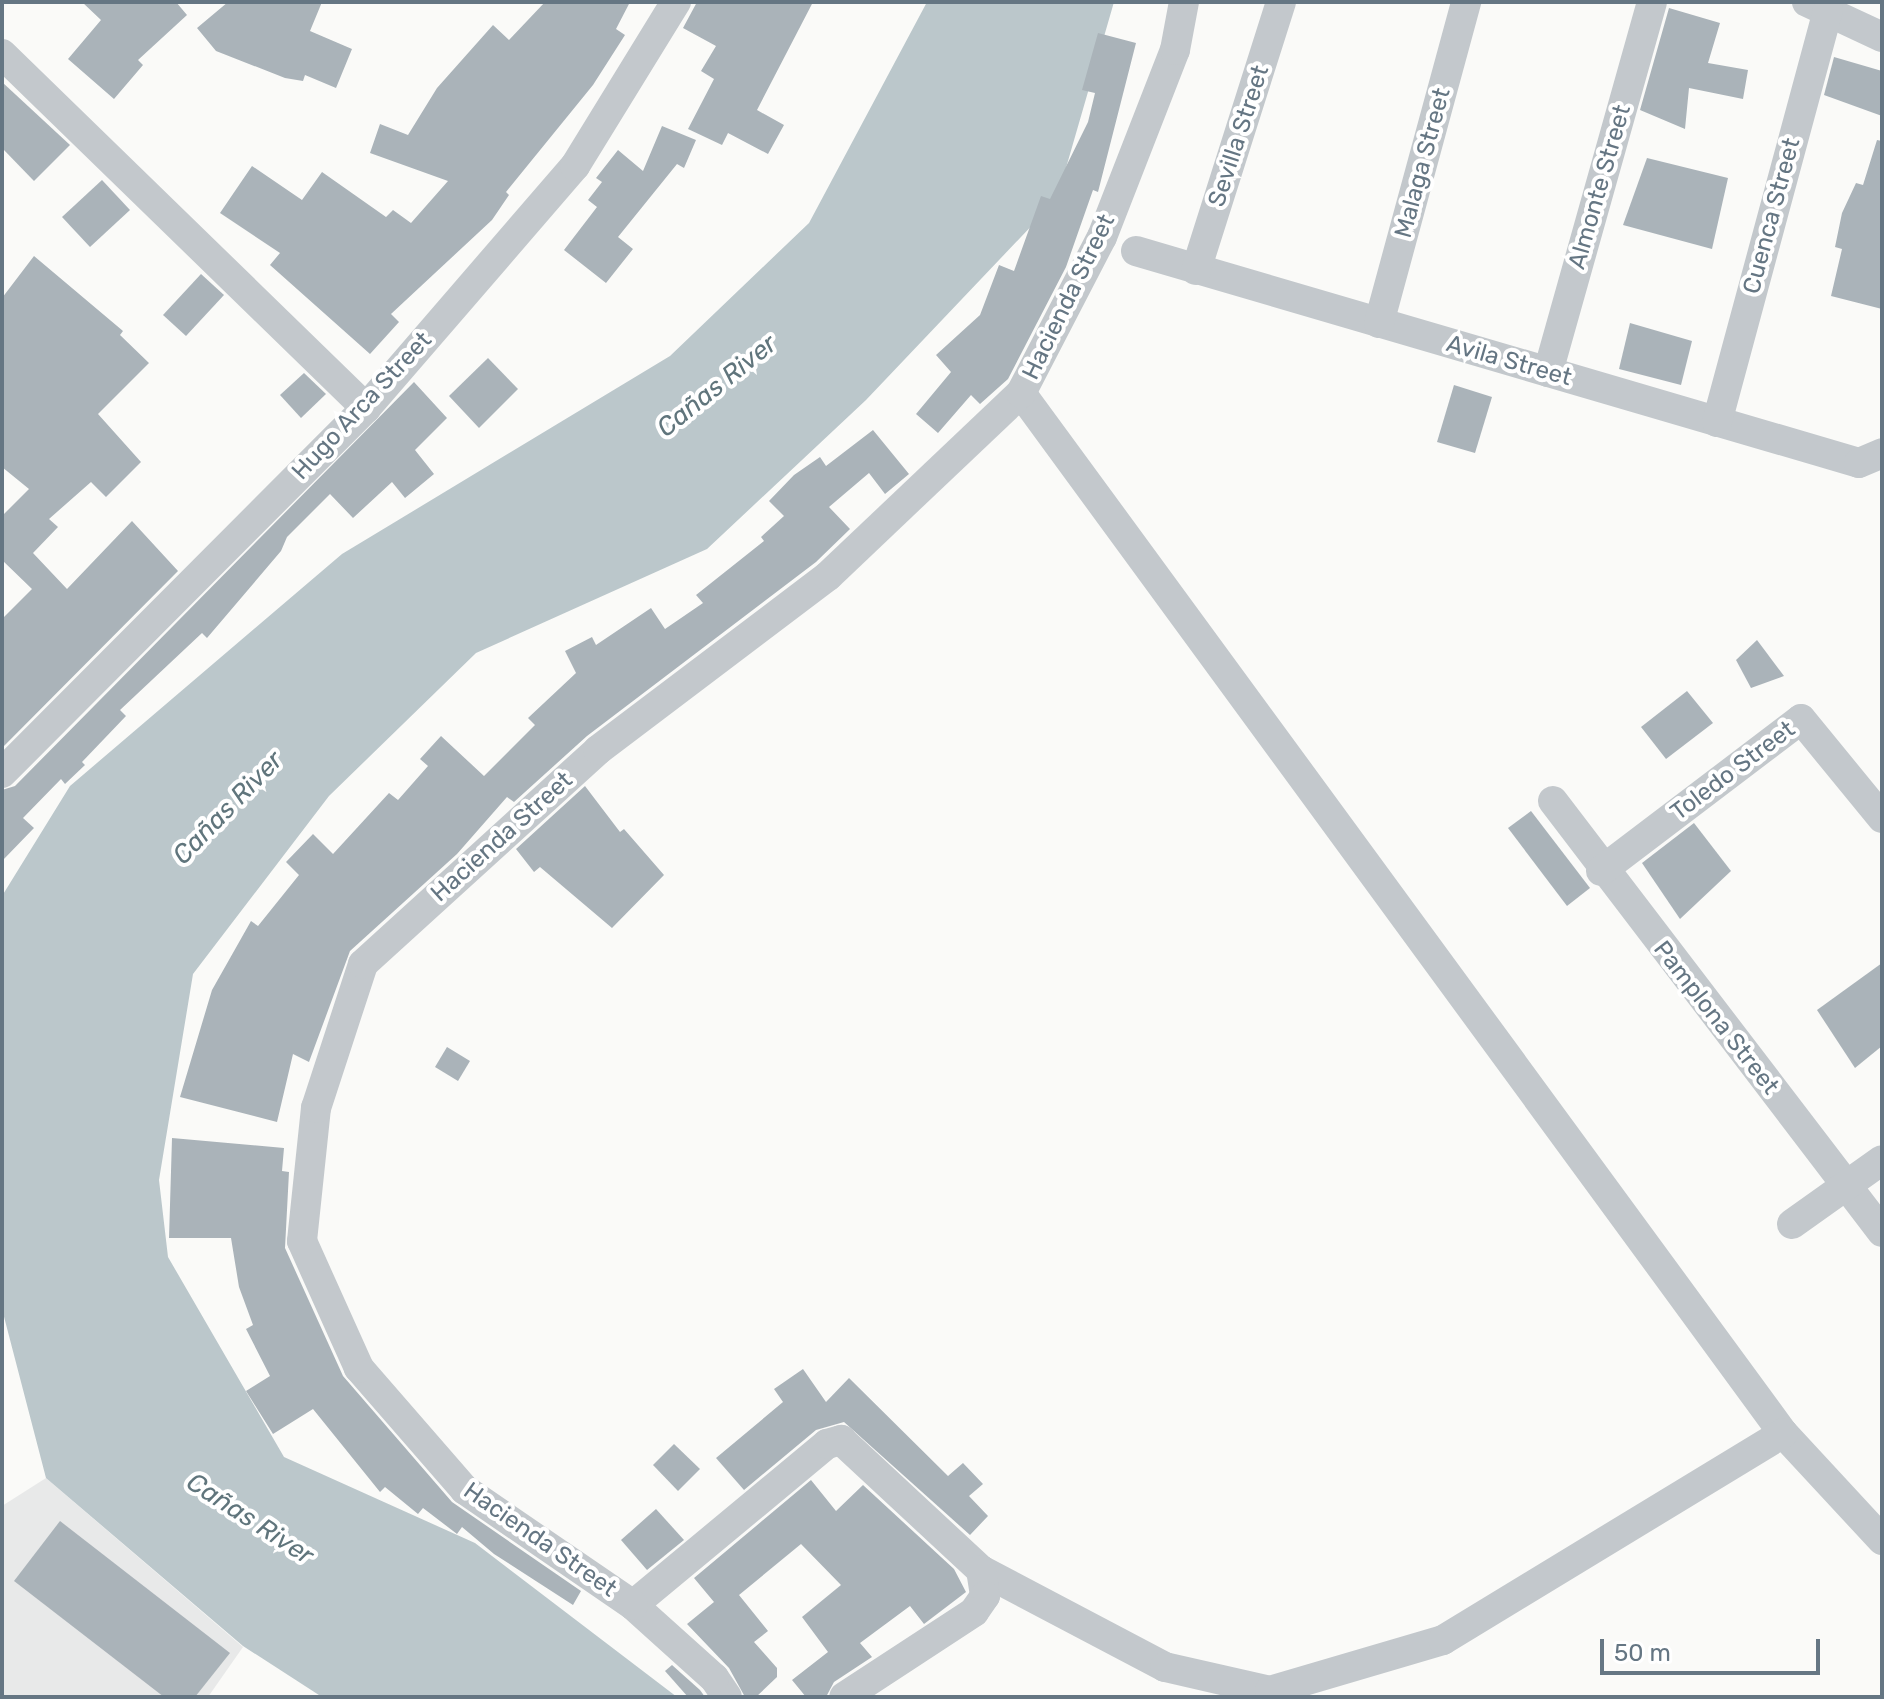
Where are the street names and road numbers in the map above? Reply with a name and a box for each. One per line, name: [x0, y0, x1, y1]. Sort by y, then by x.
street label: Sevilla Street: [1203, 62, 1275, 210]
street label: Malaga Street: [1389, 85, 1457, 241]
street label: Almonte Street: [1563, 102, 1637, 272]
street label: Cuenca Street: [1737, 135, 1807, 297]
street label: Hacienda Street: [1017, 210, 1121, 384]
street label: Hugo Arca Street: [286, 326, 438, 486]
street label: Avila Street: [1443, 329, 1575, 393]
street label: Toledo Street: [1665, 715, 1801, 827]
street label: Hacienda Street: [425, 766, 579, 908]
street label: Pamplona Street: [1647, 936, 1785, 1100]
street label: Hacienda Street: [458, 1477, 622, 1603]

